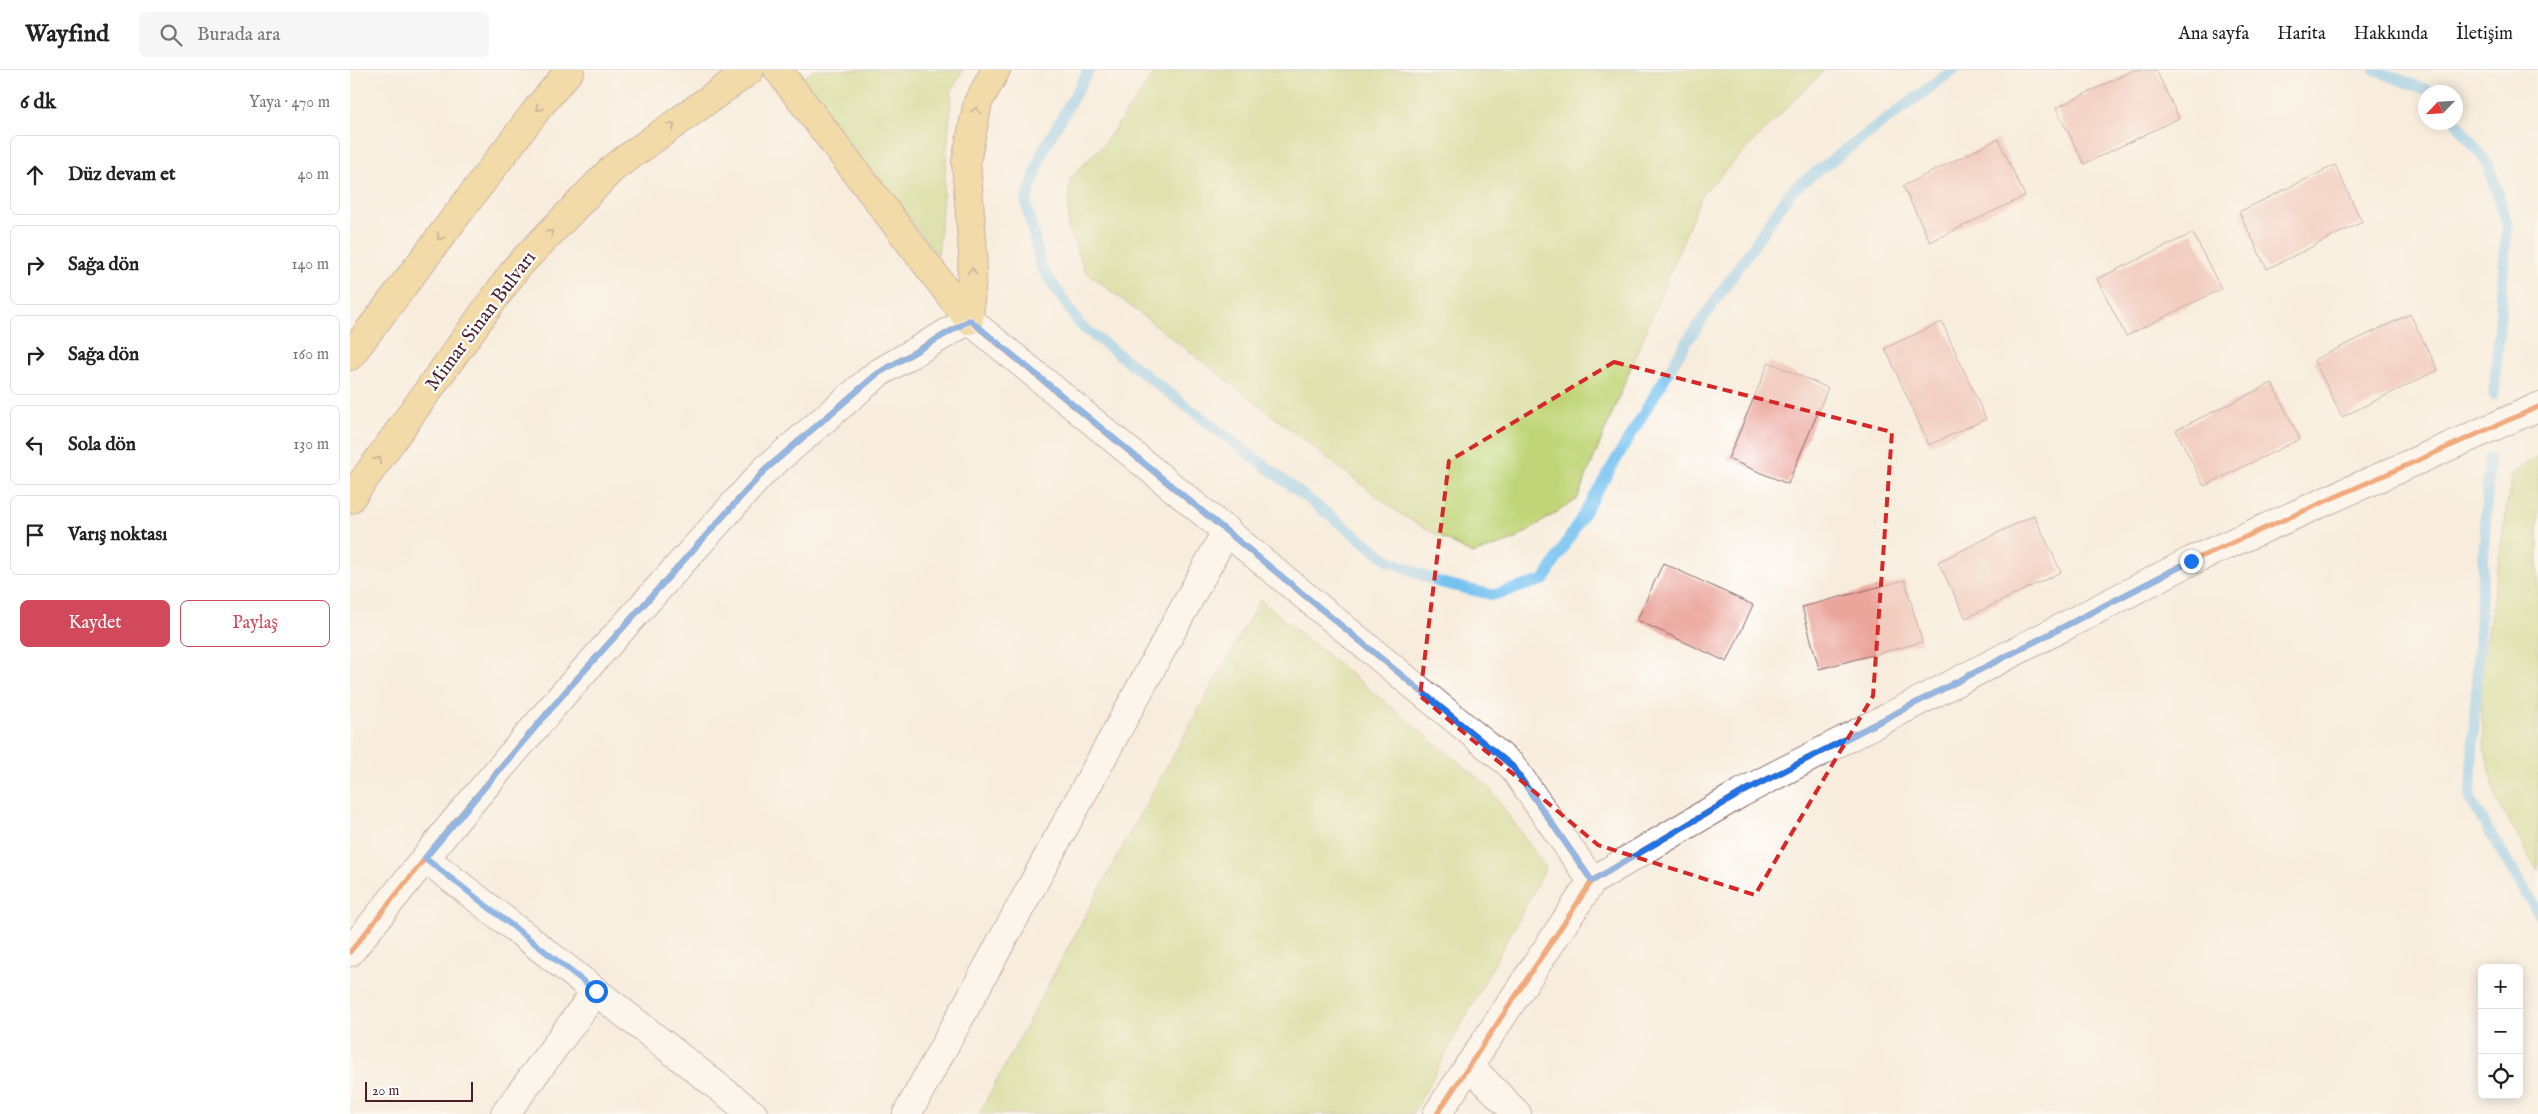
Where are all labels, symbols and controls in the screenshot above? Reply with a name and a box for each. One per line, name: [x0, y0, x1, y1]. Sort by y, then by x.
search box: [139, 12, 489, 57]
text: Wayfind: [25, 19, 109, 50]
icon: search: [157, 21, 185, 49]
text: Burada ara: [197, 23, 281, 47]
text: Ana sayfa: [2179, 23, 2249, 46]
text: Harita: [2277, 23, 2326, 46]
text: Hakkında: [2354, 23, 2428, 46]
text: İletişim: [2456, 23, 2513, 46]
north arrow: [2418, 85, 2463, 130]
text: 6 dk: [20, 89, 56, 116]
text: Yaya · 470 m: [249, 93, 330, 113]
one-way arrow: [535, 102, 544, 111]
one-way arrow: [970, 106, 981, 115]
one-way arrow: [666, 123, 676, 132]
icon: ahead: [21, 161, 49, 189]
text: Düz devam et: [68, 163, 176, 187]
text: 40 m: [297, 165, 329, 185]
one-way arrow: [544, 229, 553, 238]
one-way arrow: [438, 231, 446, 240]
street label: Mimar Sinan Bulvarı: [420, 246, 542, 396]
icon: right: [21, 251, 49, 279]
text: Sağa dön: [68, 253, 139, 277]
text: 140 m: [291, 255, 329, 275]
one-way arrow: [967, 267, 978, 275]
icon: right: [21, 341, 49, 369]
text: Sağa dön: [68, 343, 139, 367]
text: 160 m: [293, 345, 329, 365]
icon: left: [21, 431, 49, 459]
text: Sola dön: [68, 433, 136, 457]
text: 130 m: [293, 435, 329, 455]
one-way arrow: [373, 457, 381, 466]
icon: arrive: [21, 521, 49, 549]
text: Varış noktası: [68, 523, 167, 547]
route end: [2180, 550, 2203, 573]
button: Kaydet: [20, 600, 170, 647]
button: Paylaş: [180, 600, 330, 647]
map controls: [2478, 964, 2523, 1099]
button: +: [2478, 964, 2523, 1009]
route start: [585, 980, 608, 1003]
button: −: [2478, 1009, 2523, 1054]
button: locate: [2478, 1054, 2523, 1099]
scale bar: [365, 1079, 472, 1102]
text: 20 m: [372, 1082, 399, 1100]

